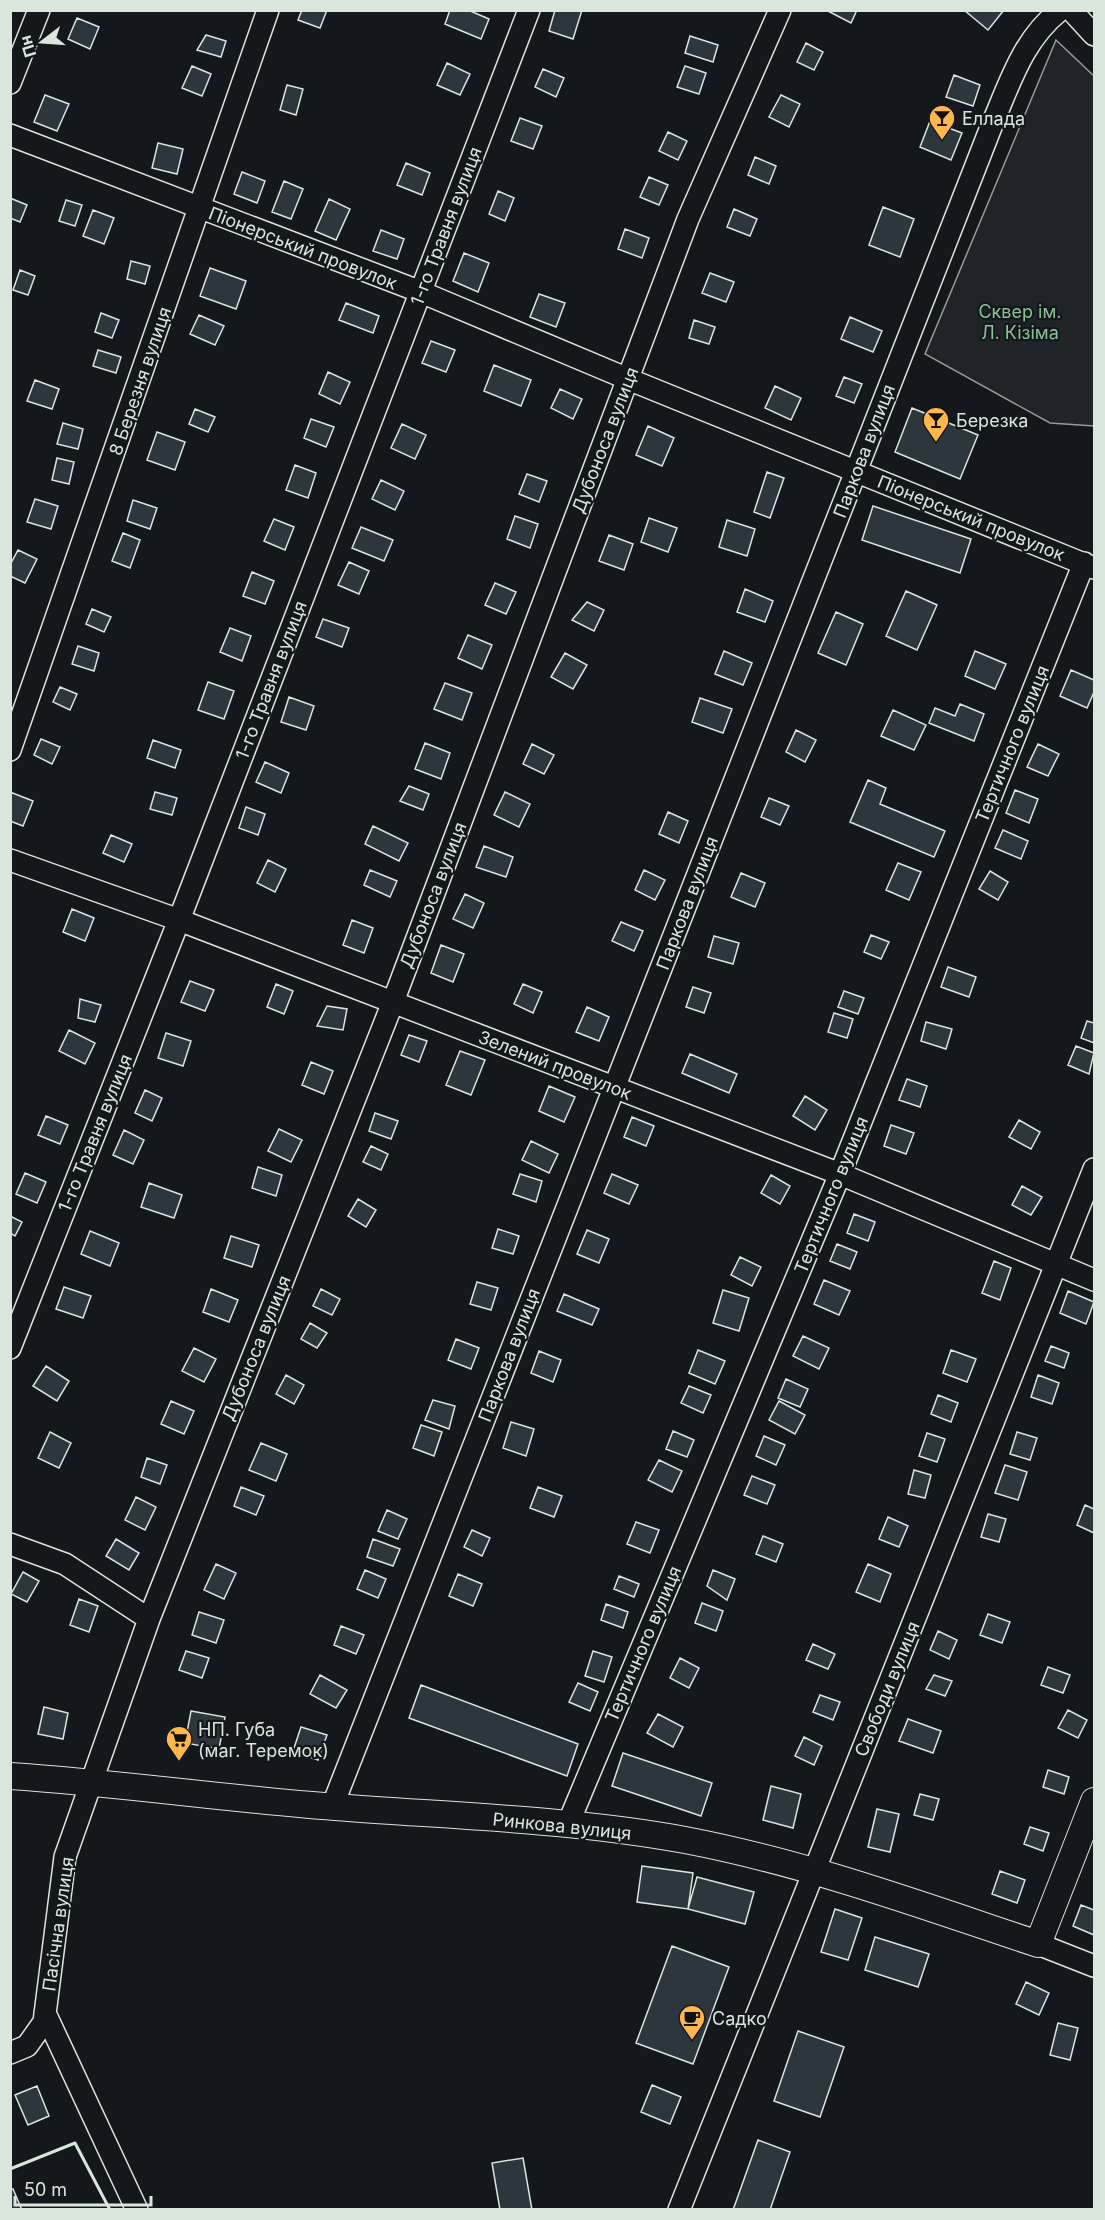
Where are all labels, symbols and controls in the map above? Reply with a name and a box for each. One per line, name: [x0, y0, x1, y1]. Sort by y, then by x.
north arrow: [12, 12, 72, 72]
text: Пн: [15, 33, 40, 60]
bar icon: Еллада: [927, 103, 957, 141]
place label: Еллада: [962, 108, 1025, 129]
street label: 1-го Травня вулиця: [406, 144, 486, 308]
street label: Піонерський провулок: [206, 202, 400, 294]
park label: Сквер ім. Л. Кізіма: [978, 301, 1062, 343]
street label: 8 Березня вулиця: [105, 304, 175, 458]
street label: Дубоноса вулиця: [567, 364, 643, 516]
street label: Паркова вулиця: [829, 381, 899, 521]
bar icon: Березка: [921, 405, 951, 443]
place label: Березка: [956, 410, 1028, 431]
street label: Піонерський провулок: [874, 471, 1068, 565]
street label: 1-го Травня вулиця: [231, 598, 311, 762]
street label: Тертичного вулиця: [971, 662, 1053, 826]
street label: Дубоноса вулиця: [395, 819, 471, 971]
street label: Паркова вулиця: [652, 833, 722, 973]
street label: Зелений провулок: [476, 1026, 635, 1104]
street label: 1-го Травня вулиця: [54, 1051, 136, 1215]
street label: Тертичного вулиця: [790, 1113, 872, 1277]
street label: Дубоноса вулиця: [217, 1272, 295, 1424]
street label: Паркова вулиця: [474, 1285, 544, 1425]
street label: Тертичного вулиця: [601, 1563, 685, 1725]
street label: Свободи вулиця: [850, 1618, 924, 1760]
place label: НП. Губа (маг. Теремок): [198, 1719, 329, 1761]
supermarket icon: НП. Губа (маг. Теремок): [164, 1724, 194, 1762]
street label: Ринкова вулиця: [492, 1808, 632, 1844]
street label: Пасічна вулиця: [38, 1855, 78, 1993]
cafe icon: Садко: [677, 2003, 707, 2041]
place label: Садко: [712, 2008, 767, 2029]
scale bar: [15, 2169, 152, 2207]
text: 50 m: [24, 2179, 67, 2200]

